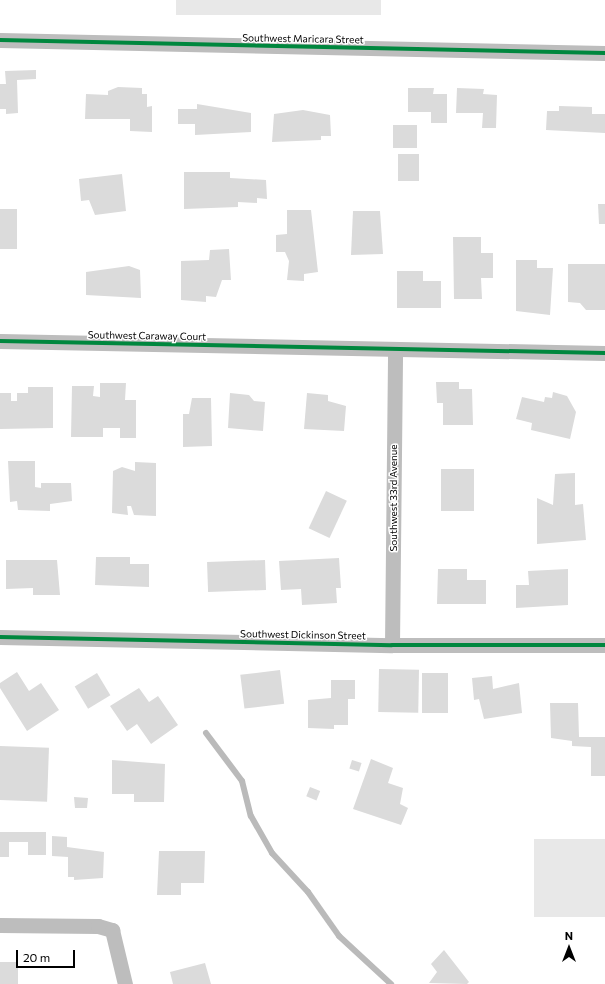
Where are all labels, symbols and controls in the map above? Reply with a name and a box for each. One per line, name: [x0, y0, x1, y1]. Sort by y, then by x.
street label: Southwest Maricara Street: [242, 32, 364, 46]
street label: Southwest Caraway Court: [88, 329, 206, 343]
street label: Southwest 33rd Avenue: [388, 444, 400, 552]
street label: Southwest Dickinson Street: [240, 628, 366, 642]
north arrow: [549, 928, 589, 968]
text: N: [565, 929, 573, 942]
scale bar: [18, 942, 77, 968]
text: 20 m: [23, 950, 50, 964]

